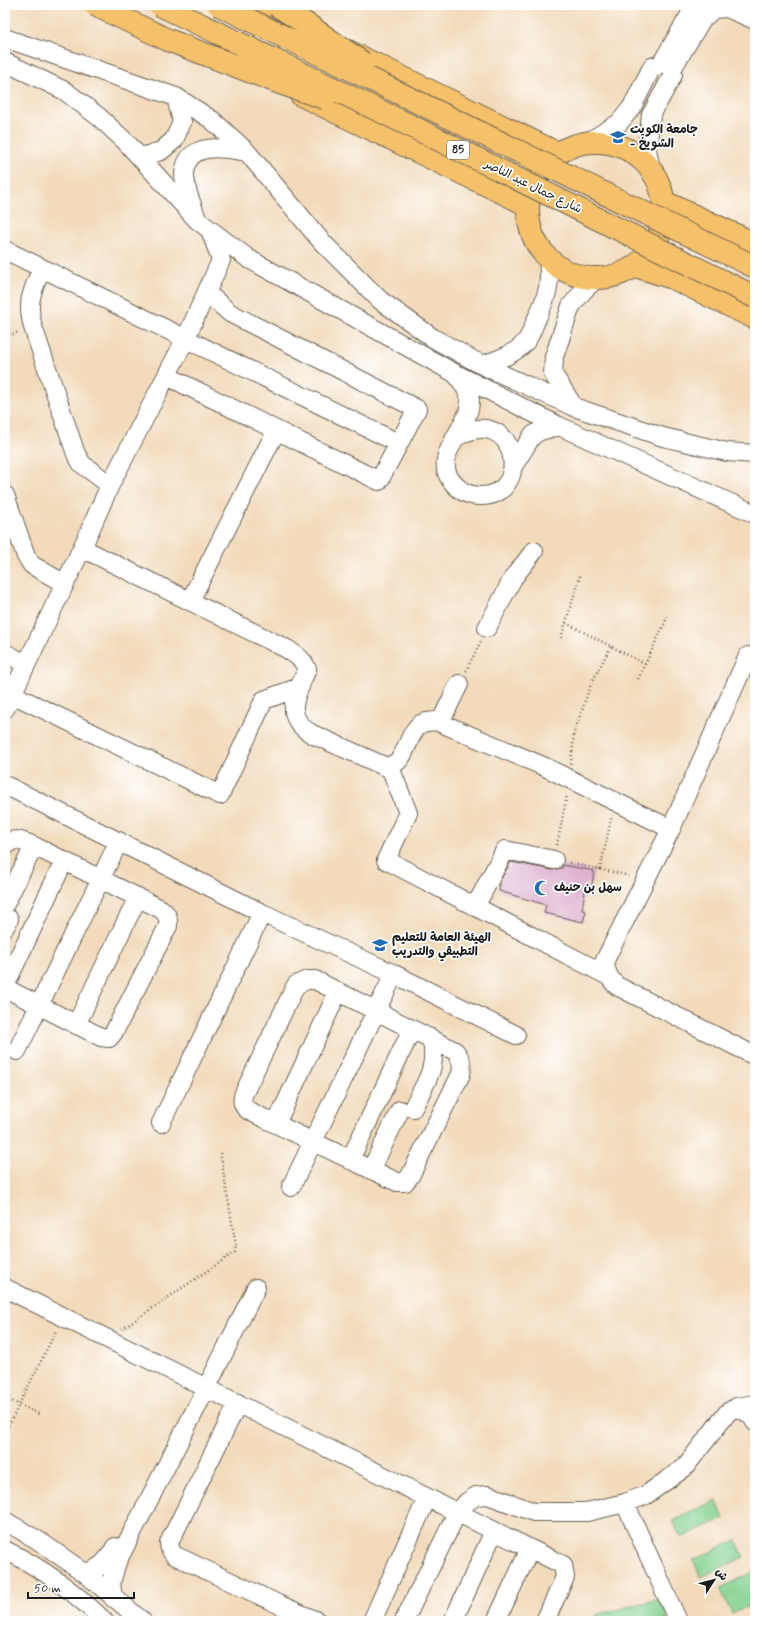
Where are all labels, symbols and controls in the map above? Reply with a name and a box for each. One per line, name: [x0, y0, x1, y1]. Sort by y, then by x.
place label: جامعة الكويت - الشويخ: [630, 122, 698, 152]
school or university icon: جامعة الكويت - الشويخ: [609, 128, 627, 146]
road number: 85: [447, 141, 469, 159]
street label: شارع جمال عبد الناصر: [481, 156, 585, 218]
mosque icon: سهل بن حنيف: [533, 879, 551, 897]
place label: سهل بن حنيف: [554, 880, 622, 896]
place label: الهيئة العامة للتعليم التطبيقي والتدريب: [392, 930, 491, 962]
school or university icon: الهيئة العامة للتعليم التطبيقي والتدريب: [371, 936, 389, 954]
north arrow: [694, 1560, 734, 1600]
text: ش: [712, 1566, 731, 1584]
scale bar: [28, 1574, 134, 1600]
text: 50 m: [34, 1581, 61, 1597]

